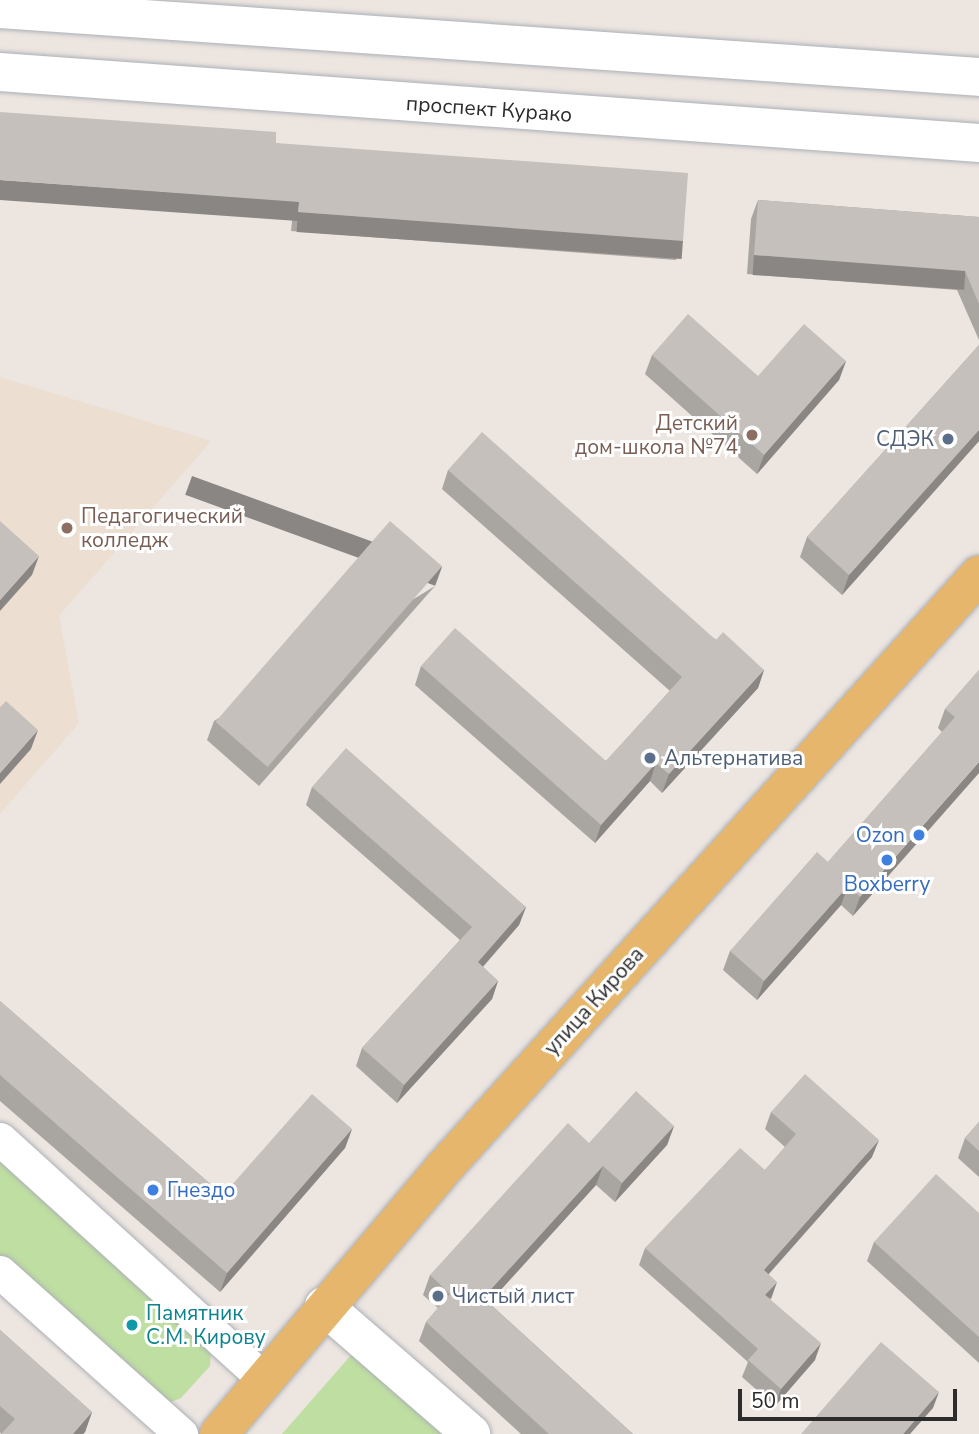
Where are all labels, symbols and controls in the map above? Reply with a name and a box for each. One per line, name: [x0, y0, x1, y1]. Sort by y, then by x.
street label: проспект Курако: [405, 91, 573, 127]
place label: Детский дом-школа №74: [575, 410, 738, 460]
place label: СДЭК: [876, 426, 934, 452]
marker: Детский дом-школа №74: [744, 427, 760, 443]
marker: СДЭК: [940, 431, 956, 447]
place label: Педагогический колледж: [81, 503, 243, 553]
marker: Педагогический колледж: [59, 520, 75, 536]
place label: Альтернатива: [664, 745, 803, 771]
marker: Альтернатива: [642, 750, 658, 766]
place label: Ozon: [856, 822, 905, 848]
marker: Ozon: [911, 827, 927, 843]
marker: Boxberry: [879, 852, 895, 868]
place label: Boxberry: [844, 871, 930, 897]
street label: улица Кирова: [539, 942, 649, 1060]
place label: Гнездо: [167, 1177, 235, 1203]
marker: Гнездо: [145, 1182, 161, 1198]
place label: Чистый лист: [452, 1283, 574, 1309]
marker: Чистый лист: [430, 1288, 446, 1304]
place label: Памятник С.М. Кирову: [146, 1300, 266, 1350]
marker: Памятник С.М. Кирову: [124, 1317, 140, 1333]
scale bar: [741, 1374, 960, 1418]
text: 50 m: [751, 1387, 800, 1415]

